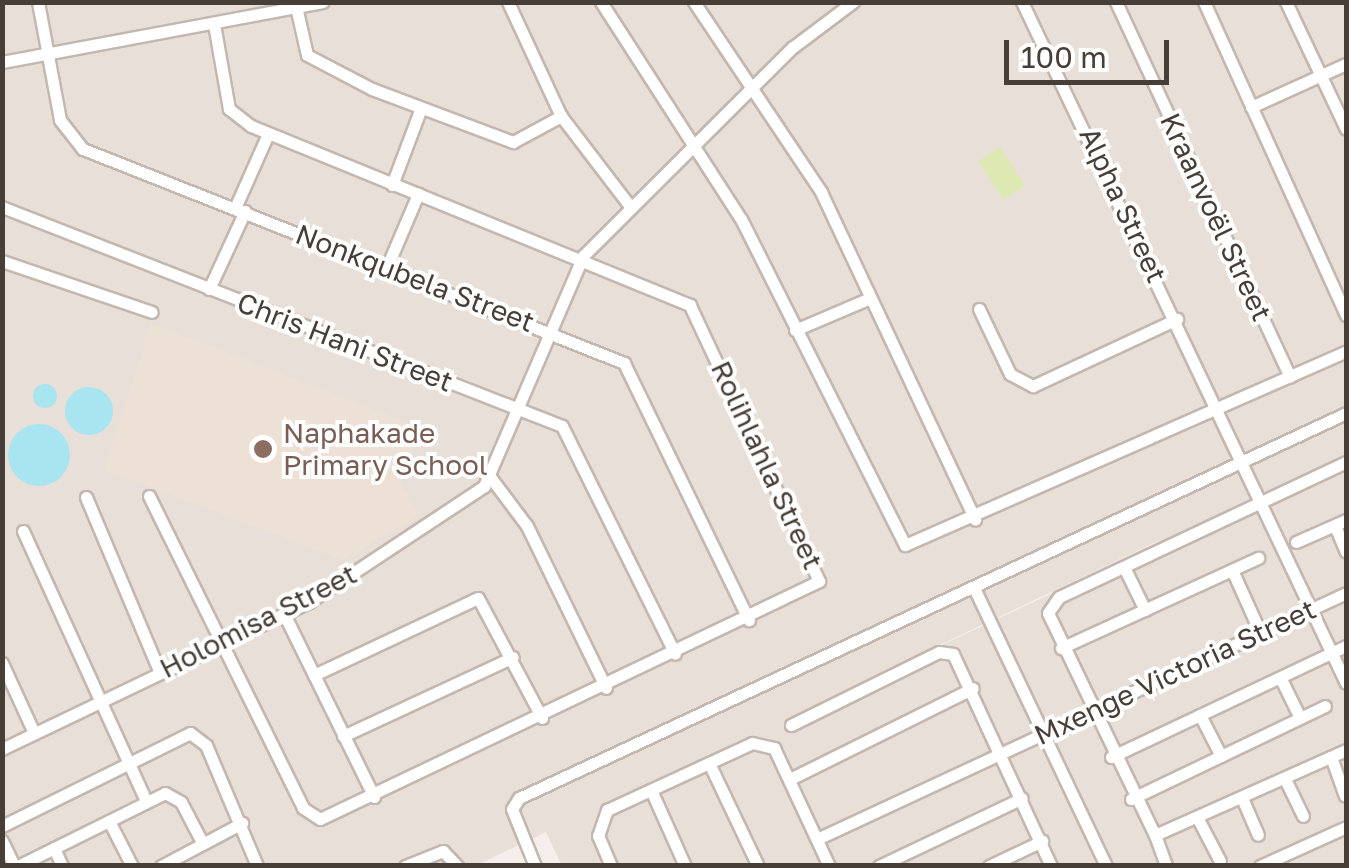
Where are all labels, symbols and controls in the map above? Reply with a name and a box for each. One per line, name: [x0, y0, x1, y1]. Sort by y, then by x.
scale bar: [1009, 20, 1174, 82]
text: 100 m: [1021, 39, 1107, 75]
street label: Kraanvoël Street: [1153, 108, 1279, 326]
street label: Alpha Street: [1072, 122, 1174, 288]
street label: Nonkqubela Street: [291, 217, 539, 339]
street label: Chris Hani Street: [232, 285, 458, 399]
street label: Rolihlahla Street: [704, 356, 830, 574]
place label: Naphakade Primary School: [283, 416, 488, 482]
marker: Naphakade Primary School: [252, 438, 274, 460]
street label: Holomisa Street: [154, 557, 362, 685]
street label: Mxenge Victoria Street: [1029, 592, 1321, 752]

